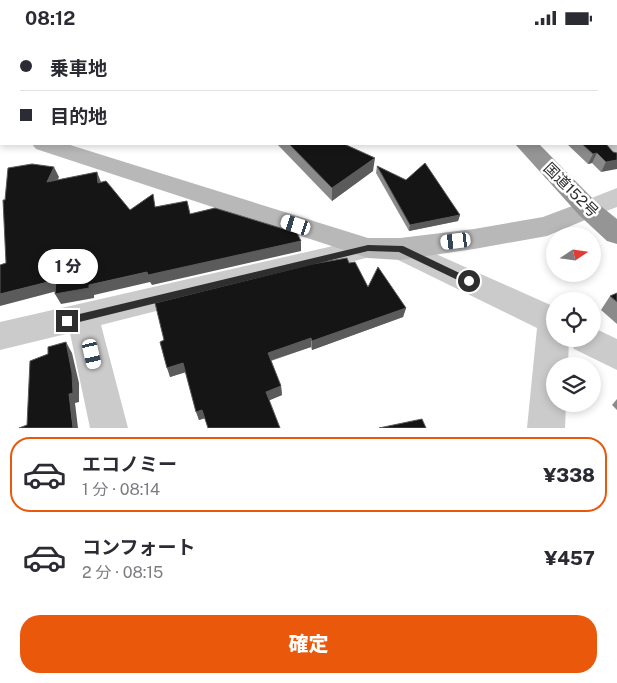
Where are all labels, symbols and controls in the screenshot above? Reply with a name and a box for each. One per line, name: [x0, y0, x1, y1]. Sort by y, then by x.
text: 08:12: [25, 7, 75, 29]
text: 乗車地: [50, 57, 107, 79]
text: 目的地: [50, 105, 107, 127]
street label: 国道152号: [541, 159, 602, 220]
car: [279, 213, 312, 237]
north arrow: [546, 227, 601, 283]
map controls: [546, 227, 601, 412]
car: [440, 232, 471, 250]
callout: 1 分: [37, 249, 97, 283]
text: 1 分: [55, 257, 81, 276]
route start: [458, 270, 480, 292]
button: locate: [546, 292, 601, 347]
route end: [56, 310, 78, 332]
car: [81, 338, 102, 370]
button: layers: [546, 357, 601, 412]
icon: car: [22, 452, 67, 497]
text: エコノミー: [82, 453, 177, 475]
text: ¥338: [543, 464, 595, 486]
text: 1 分 · 08:14: [82, 480, 160, 499]
icon: car: [22, 535, 67, 580]
text: コンフォート: [82, 536, 195, 558]
text: ¥457: [544, 547, 595, 569]
text: 2 分 · 08:15: [82, 563, 163, 582]
button: 確定: [20, 615, 597, 673]

